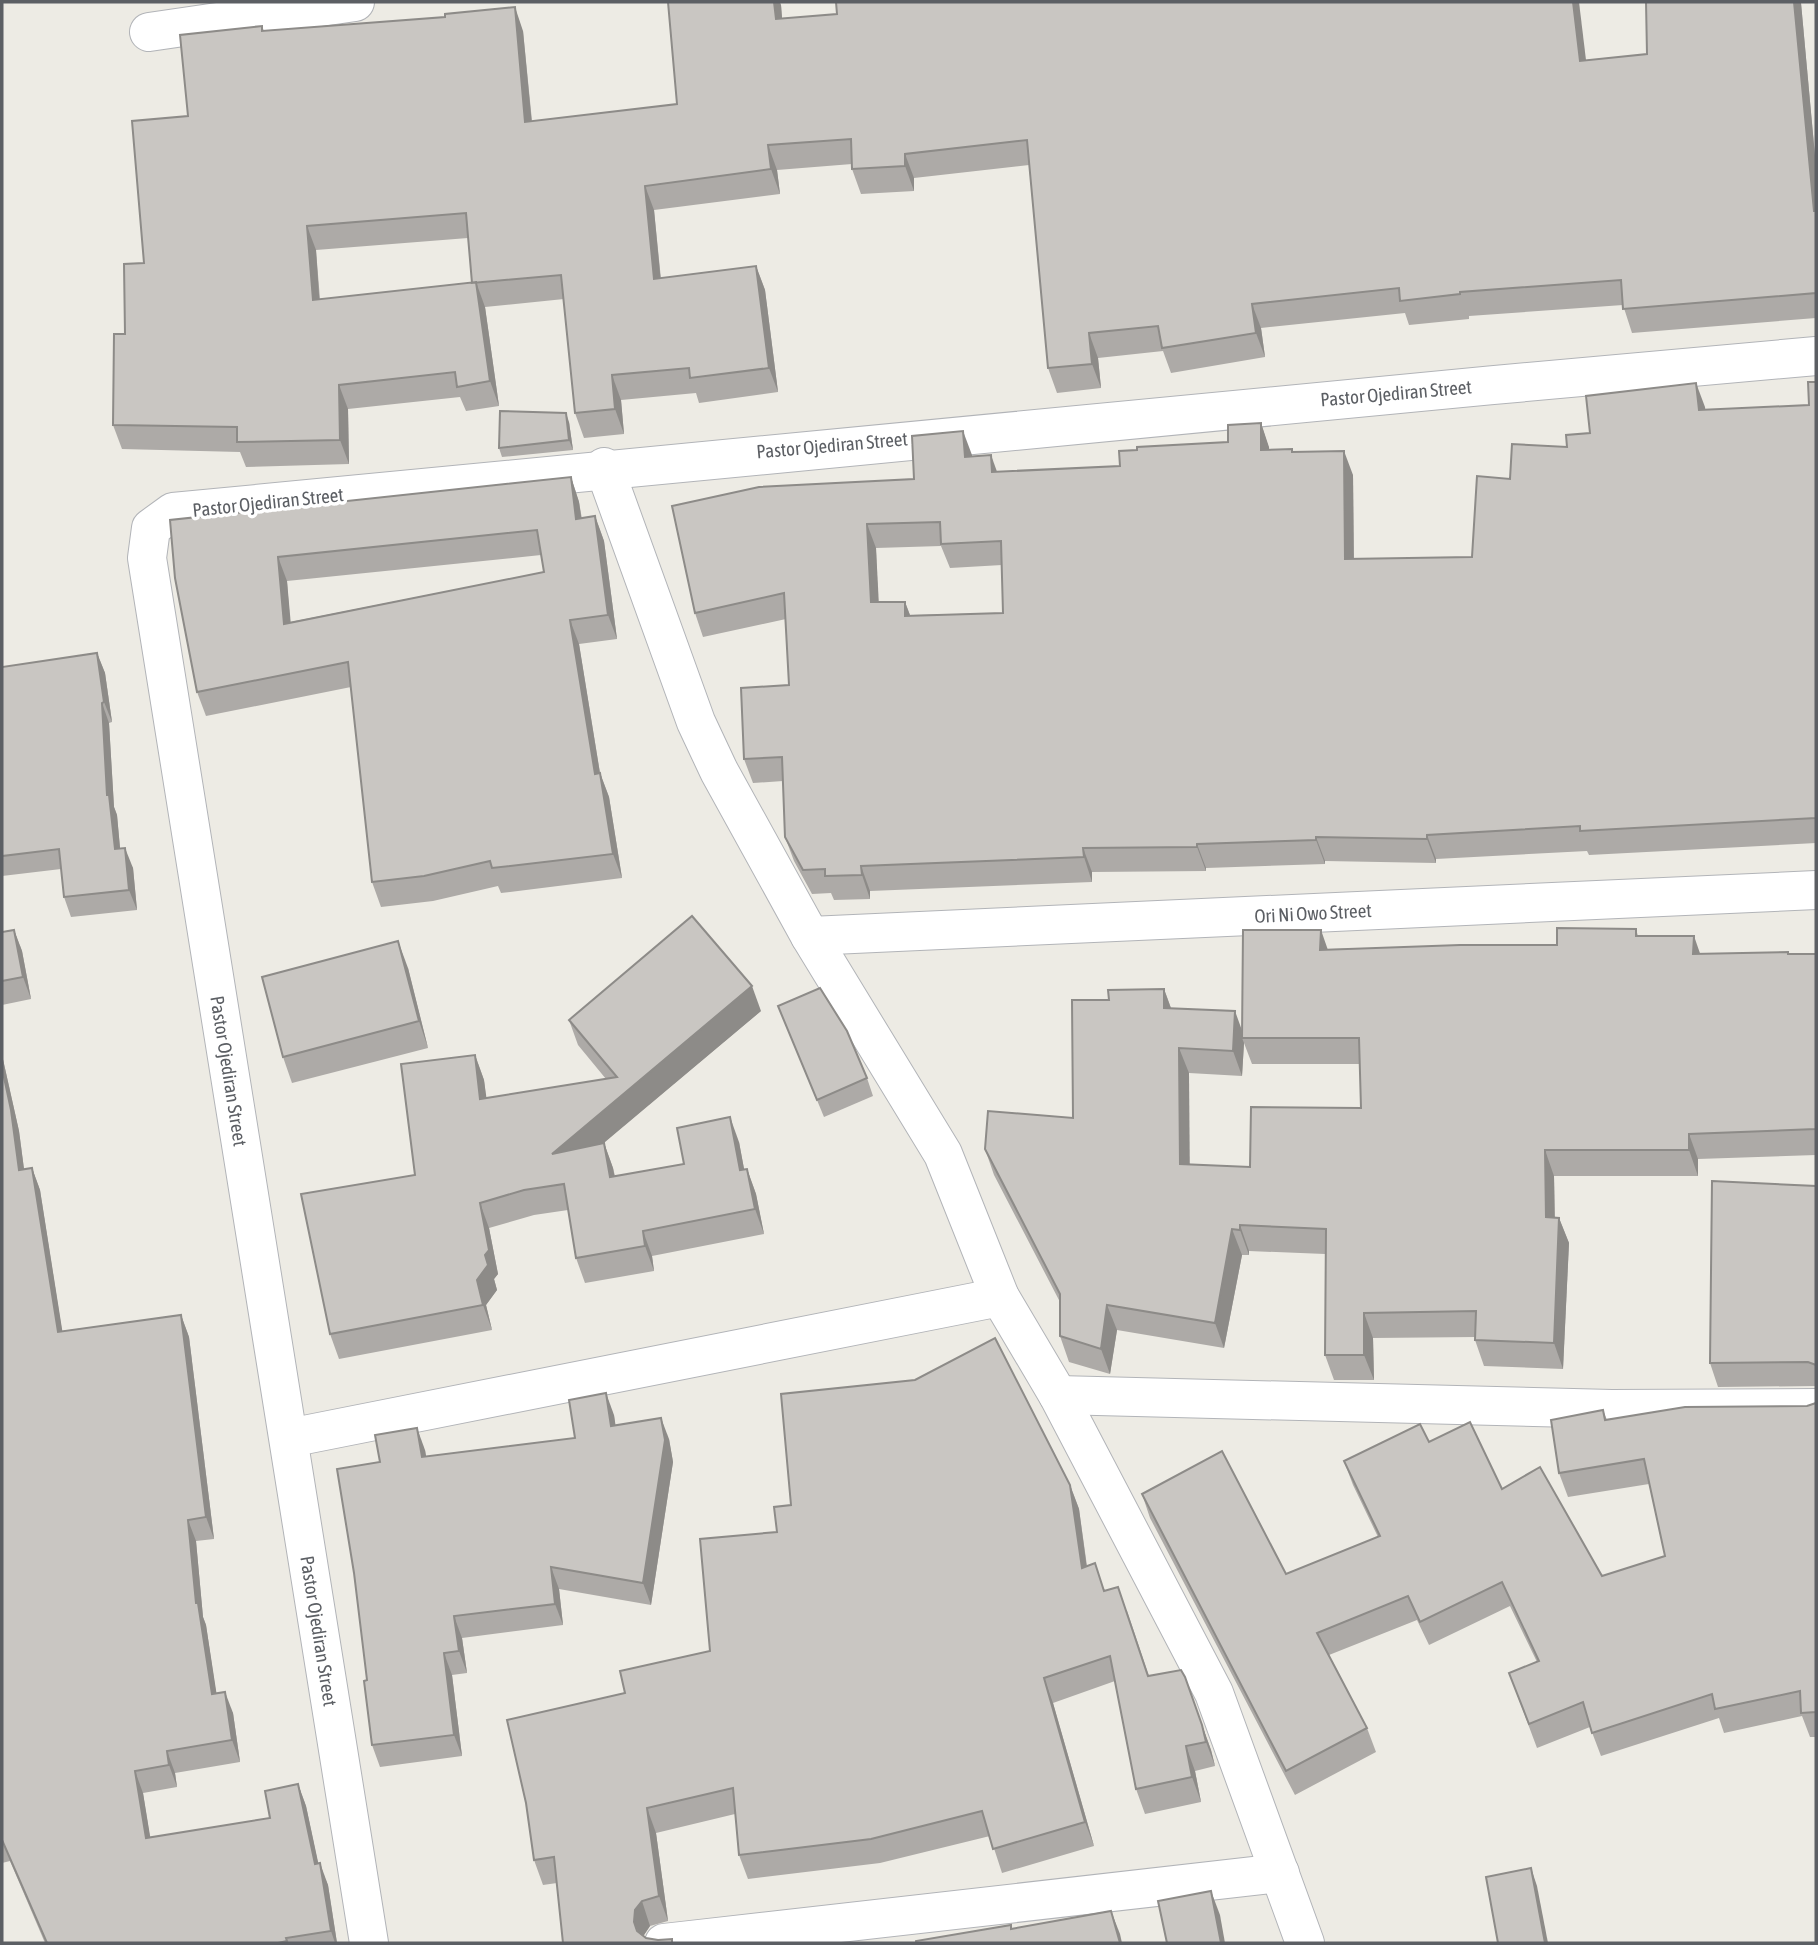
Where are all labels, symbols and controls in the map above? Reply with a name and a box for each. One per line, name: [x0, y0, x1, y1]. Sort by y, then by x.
street label: Pastor Ojediran Street: [1319, 375, 1473, 411]
street label: Pastor Ojediran Street: [755, 427, 909, 463]
street label: Pastor Ojediran Street: [191, 483, 345, 521]
street label: Ori Ni Owo Street: [1254, 899, 1372, 927]
street label: Pastor Ojediran Street: [206, 994, 252, 1148]
street label: Pastor Ojediran Street: [296, 1554, 342, 1708]

